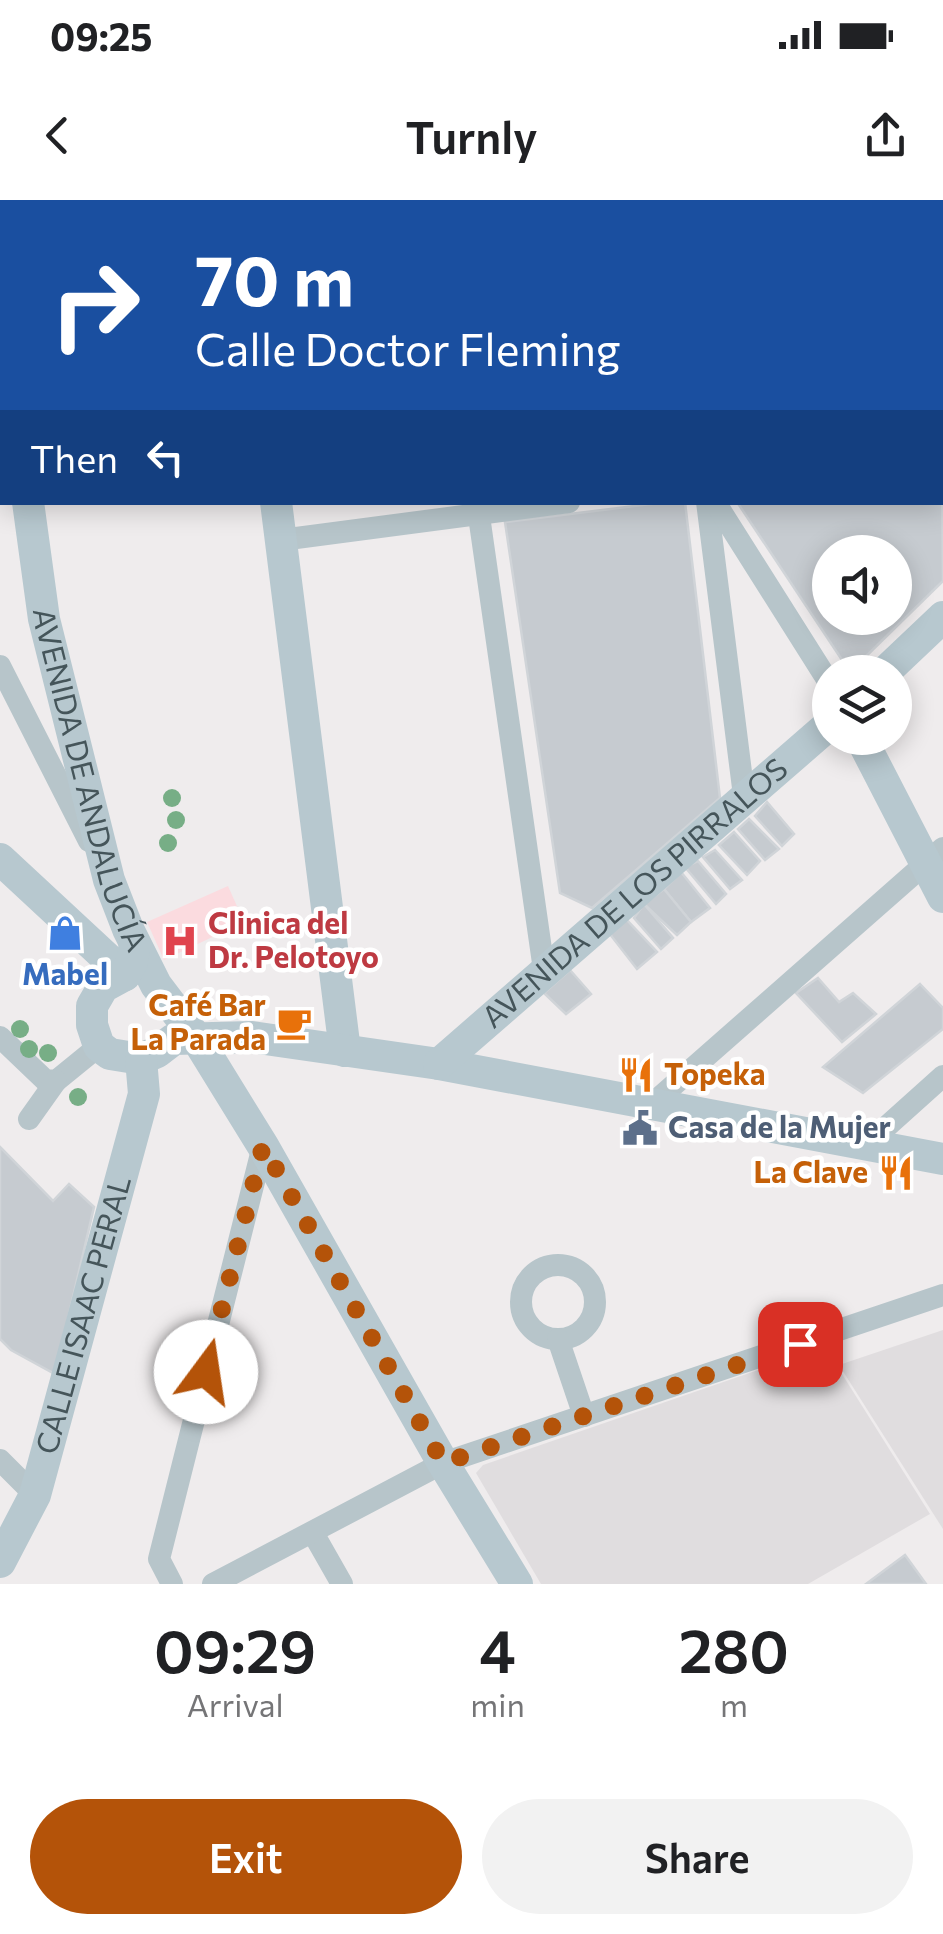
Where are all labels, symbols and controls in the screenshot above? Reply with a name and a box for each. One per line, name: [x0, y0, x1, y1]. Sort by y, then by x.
text: 09:25: [50, 12, 153, 59]
icon: back: [30, 108, 85, 163]
text: Turnly: [406, 108, 537, 163]
icon: share: [858, 108, 913, 163]
text: 70 m: [195, 235, 354, 320]
icon: right: [30, 240, 160, 370]
text: Calle Doctor Fleming: [195, 320, 620, 375]
icon: left: [138, 430, 193, 485]
text: Then: [30, 434, 118, 481]
map controls: [812, 535, 912, 755]
button: sound: [812, 535, 912, 635]
street label: AVENIDA DE ANDALUCÍA: [27, 606, 157, 957]
button: layers: [812, 655, 912, 755]
street label: AVENIDA DE LOS PIRRALOS: [473, 749, 794, 1034]
place label: Clinica del Dr. Pelotoyo: [208, 903, 379, 974]
shop icon: Mabel: [46, 914, 84, 952]
hospital icon: Clinica del Dr. Pelotoyo: [161, 922, 199, 960]
place label: Mabel: [22, 954, 108, 991]
place label: Café Bar La Parada: [131, 985, 266, 1056]
cafe icon: Café Bar La Parada: [275, 1004, 313, 1042]
place label: Topeka: [664, 1054, 766, 1091]
restaurant icon: Topeka: [617, 1056, 655, 1094]
place label: Casa de la Mujer: [668, 1107, 891, 1144]
public building icon: Casa de la Mujer: [621, 1109, 659, 1147]
place label: La Clave: [753, 1152, 868, 1189]
restaurant icon: La Clave: [877, 1154, 915, 1192]
street label: CALLE ISAAC PERAL: [26, 1171, 137, 1458]
pin: [758, 1302, 843, 1387]
icon: arrive: [773, 1317, 828, 1372]
position arrow: [154, 1320, 258, 1424]
text: 09:29: [154, 1612, 316, 1685]
text: 4: [479, 1612, 516, 1685]
text: 280: [679, 1612, 789, 1685]
text: Arrival: [187, 1684, 284, 1724]
text: min: [470, 1684, 525, 1724]
text: m: [720, 1684, 748, 1724]
button: Exit: [30, 1799, 462, 1914]
button: Share: [482, 1799, 913, 1914]

